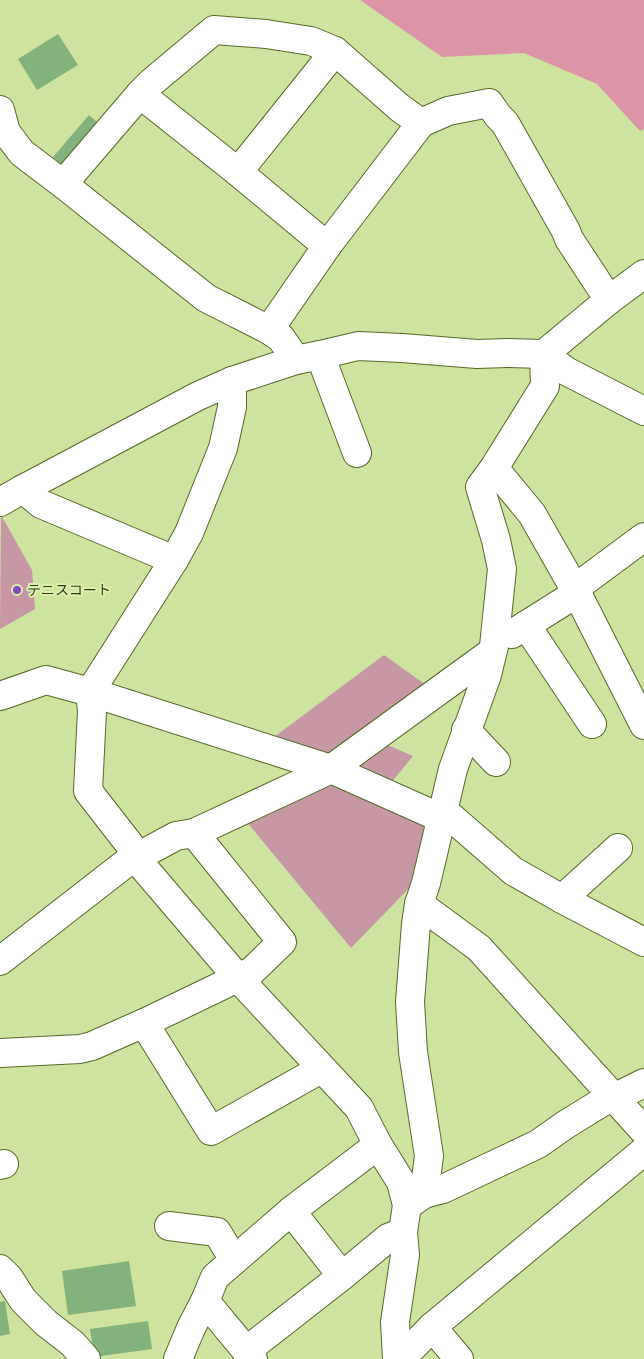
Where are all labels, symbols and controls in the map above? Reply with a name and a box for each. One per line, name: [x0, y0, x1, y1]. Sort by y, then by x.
place label: テニスコート: [27, 582, 111, 599]
marker: テニスコート: [11, 584, 23, 596]

